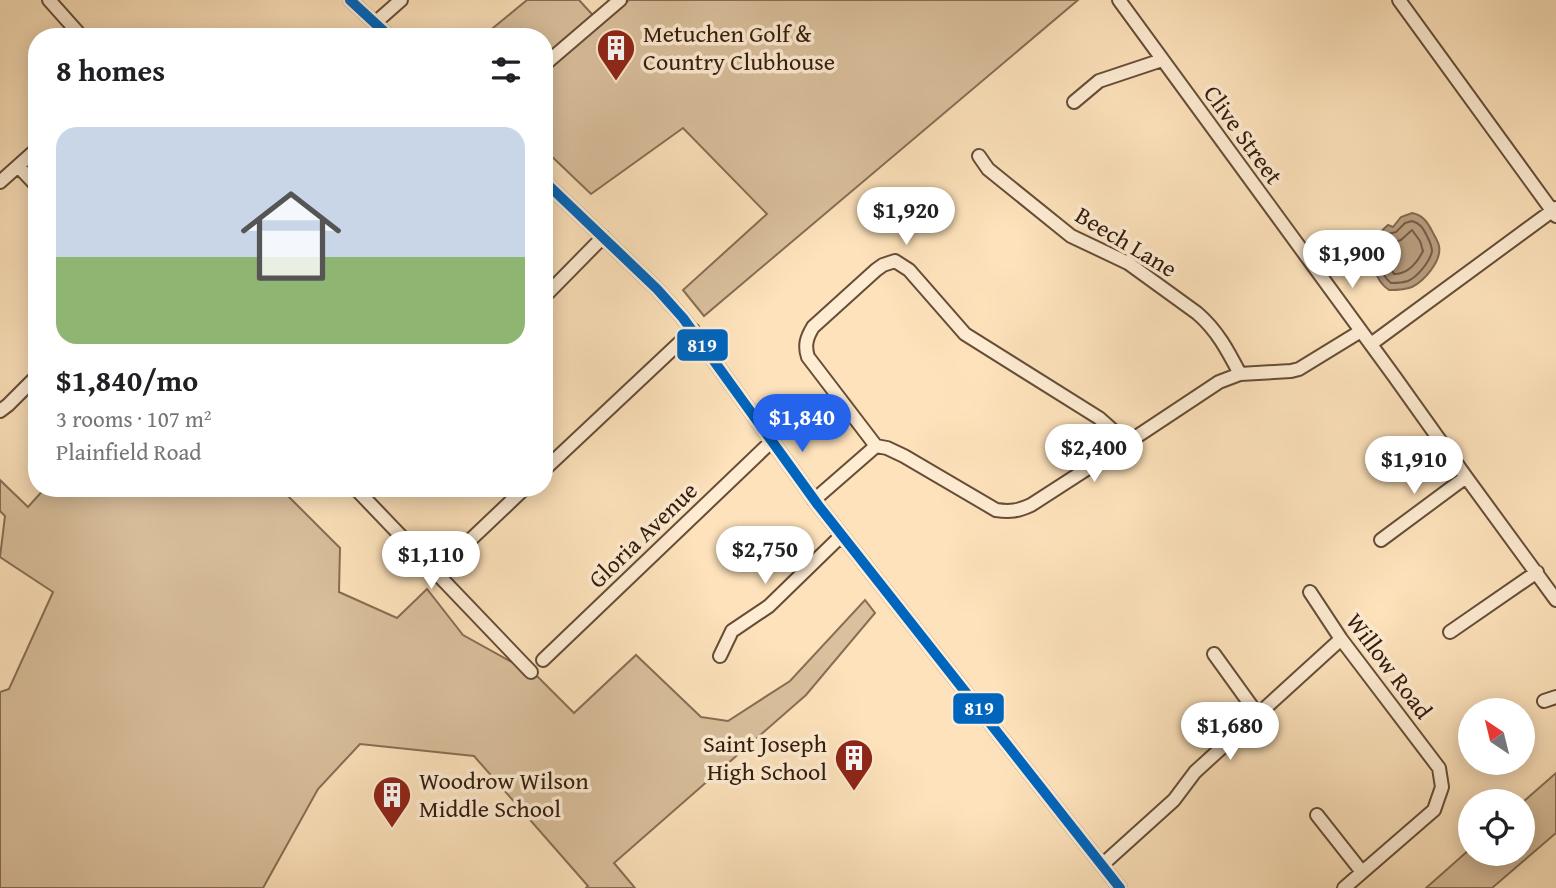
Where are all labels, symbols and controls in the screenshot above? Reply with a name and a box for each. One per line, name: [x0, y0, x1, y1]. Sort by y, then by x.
place label: Metuchen Golf & Country Clubhouse: [643, 16, 835, 79]
building icon: Metuchen Golf & Country Clubhouse: [595, 27, 637, 82]
text: 8 homes: [56, 48, 165, 92]
icon: filters: [487, 51, 525, 89]
street label: Clive Street: [1195, 78, 1292, 192]
icon: home: [228, 173, 354, 299]
pin: $1,920: [849, 188, 963, 247]
text: $1,920: [873, 193, 939, 226]
street label: Beech Lane: [1069, 197, 1184, 286]
pin: $1,900: [1295, 230, 1409, 290]
text: $1,900: [1319, 236, 1385, 269]
line badge: 819: [676, 328, 729, 362]
text: 819: [687, 331, 717, 359]
text: $1,840/mo: [56, 358, 198, 402]
pin: $1,840: [745, 394, 859, 454]
text: $1,840: [769, 400, 835, 433]
text: 3 rooms · 107 m²: [56, 402, 211, 435]
pin: $2,400: [1037, 424, 1151, 484]
text: $2,400: [1061, 430, 1127, 463]
text: Plainfield Road: [56, 435, 202, 468]
pin: $1,910: [1357, 436, 1471, 496]
text: $1,910: [1381, 442, 1447, 475]
street label: Gloria Avenue: [580, 473, 705, 596]
pin: $2,750: [708, 526, 822, 586]
pin: $1,110: [374, 532, 488, 591]
text: $2,750: [732, 532, 798, 565]
text: $1,110: [398, 537, 464, 570]
street label: Willow Road: [1338, 605, 1441, 726]
line badge: 819: [952, 692, 1005, 725]
text: 819: [964, 694, 994, 722]
north arrow: [1458, 698, 1535, 775]
map controls: [1458, 698, 1535, 866]
pin: $1,680: [1173, 702, 1287, 762]
text: $1,680: [1197, 708, 1263, 741]
place label: Saint Joseph High School: [703, 726, 828, 789]
building icon: Saint Joseph High School: [833, 737, 875, 792]
place label: Woodrow Wilson Middle School: [419, 763, 589, 826]
building icon: Woodrow Wilson Middle School: [371, 774, 413, 829]
button: locate: [1458, 789, 1535, 866]

